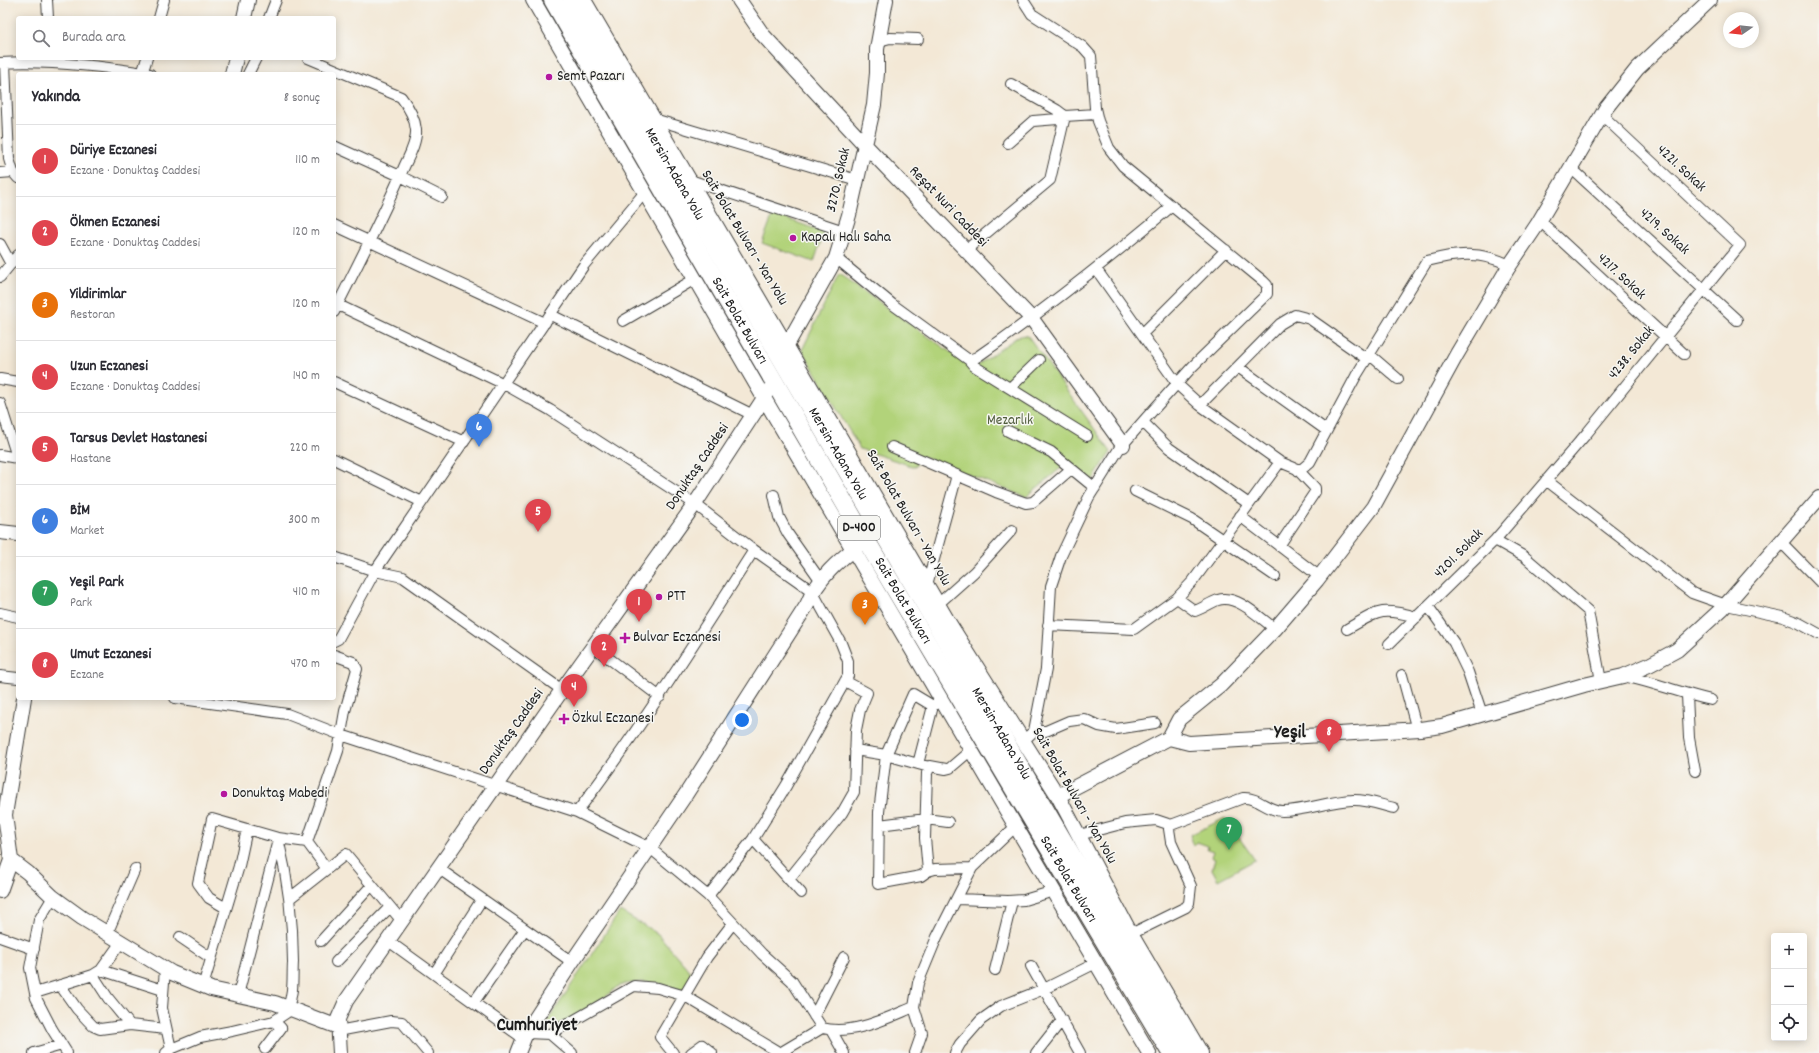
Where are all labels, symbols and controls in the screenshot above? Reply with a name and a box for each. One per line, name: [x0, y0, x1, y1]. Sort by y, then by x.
north arrow: [1723, 12, 1759, 48]
search box: [16, 16, 336, 60]
icon: search: [30, 27, 52, 49]
text: Burada ara: [62, 27, 125, 49]
place label: Semt Pazarı: [557, 66, 625, 88]
marker: Semt Pazarı: [544, 72, 554, 82]
text: Yakında: [32, 86, 80, 110]
text: 8 sonuç: [284, 89, 320, 108]
street label: Mersin-Adana Yolu: [638, 124, 710, 225]
text: Düriye Eczanesi: [70, 140, 157, 162]
street label: 4221. Sokak: [1651, 140, 1711, 198]
street label: 3270. Sokak: [821, 146, 857, 214]
text: 1: [44, 151, 46, 170]
text: 110 m: [295, 151, 320, 170]
street label: Reşat Nuri Caddesi: [903, 161, 993, 253]
text: Eczane · Donuktaş Caddesi: [70, 162, 200, 181]
street label: Sait Bolat Bulvarı - Yan Yolu: [695, 166, 793, 310]
street label: 4219. Sokak: [1634, 203, 1694, 261]
text: Ökmen Eczanesi: [70, 212, 160, 234]
text: 2: [42, 223, 48, 242]
text: 120 m: [292, 223, 320, 242]
place label: Kapalı Halı Saha: [801, 227, 892, 249]
marker: Kapalı Halı Saha: [788, 233, 798, 243]
text: Eczane · Donuktaş Caddesi: [70, 234, 200, 253]
street label: 4217. Sokak: [1591, 248, 1651, 306]
street label: Sait Bolat Bulvarı: [705, 273, 773, 369]
text: Yildirimlar: [70, 284, 126, 306]
text: 3: [42, 295, 48, 314]
text: 120 m: [292, 295, 320, 314]
text: Restoran: [70, 306, 115, 325]
street label: 4238. Sokak: [1603, 321, 1661, 385]
text: Uzun Eczanesi: [70, 356, 148, 378]
text: 4: [42, 367, 48, 386]
text: 140 m: [293, 367, 320, 386]
text: Eczane · Donuktaş Caddesi: [70, 378, 200, 397]
street label: Mersin-Adana Yolu: [802, 404, 873, 505]
park label: Mezarlık: [987, 410, 1033, 432]
pin: 6: [466, 414, 492, 447]
street label: Donuktaş Caddesi: [661, 419, 735, 515]
text: Tarsus Devlet Hastanesi: [70, 428, 207, 450]
text: 5: [42, 439, 48, 458]
text: 220 m: [290, 439, 320, 458]
street label: Sait Bolat Bulvarı - Yan Yolu: [860, 446, 956, 590]
text: Hastane: [70, 450, 111, 469]
pin: 5: [525, 499, 551, 532]
text: BİM: [70, 500, 90, 522]
text: 6: [42, 511, 48, 530]
text: 300 m: [288, 511, 320, 530]
road number: D-400: [838, 516, 880, 540]
text: Market: [70, 522, 104, 541]
street label: 4201. Sokak: [1429, 524, 1489, 584]
street label: Sait Bolat Bulvarı: [868, 553, 937, 649]
text: Yeşil Park: [70, 572, 124, 594]
text: 7: [43, 583, 47, 602]
text: 410 m: [293, 583, 320, 602]
place label: PTT: [667, 586, 686, 608]
pin: 1: [626, 589, 652, 622]
marker: PTT: [654, 592, 664, 602]
pin: 3: [852, 592, 878, 625]
text: Park: [70, 594, 92, 613]
place label: Bulvar Eczanesi: [633, 627, 721, 649]
marker: Bulvar Eczanesi: [620, 633, 630, 643]
pin: 2: [591, 634, 617, 667]
text: Umut Eczanesi: [70, 644, 151, 666]
text: 8: [42, 655, 48, 674]
text: 470 m: [291, 655, 320, 674]
text: Eczane: [70, 666, 104, 685]
pin: 4: [561, 674, 587, 707]
street label: Mersin-Adana Yolu: [965, 683, 1036, 784]
street label: Donuktaş Caddesi: [474, 684, 550, 780]
place label: Özkul Eczanesi: [572, 708, 654, 730]
your location: [732, 710, 752, 730]
marker: Özkul Eczanesi: [559, 714, 569, 724]
pin: 8: [1316, 719, 1342, 752]
district label: Yeşil: [1273, 720, 1306, 747]
street label: Sait Bolat Bulvarı - Yan Yolu: [1026, 724, 1122, 868]
place label: Donuktaş Mabedi: [232, 783, 327, 805]
marker: Donuktaş Mabedi: [219, 789, 229, 799]
pin: 7: [1216, 817, 1242, 850]
street label: Sait Bolat Bulvarı: [1033, 832, 1102, 927]
map controls: [1771, 933, 1807, 1041]
button: +: [1771, 933, 1807, 969]
button: −: [1771, 969, 1807, 1005]
button: locate: [1771, 1005, 1807, 1041]
district label: Cumhuriyet: [496, 1013, 578, 1040]

